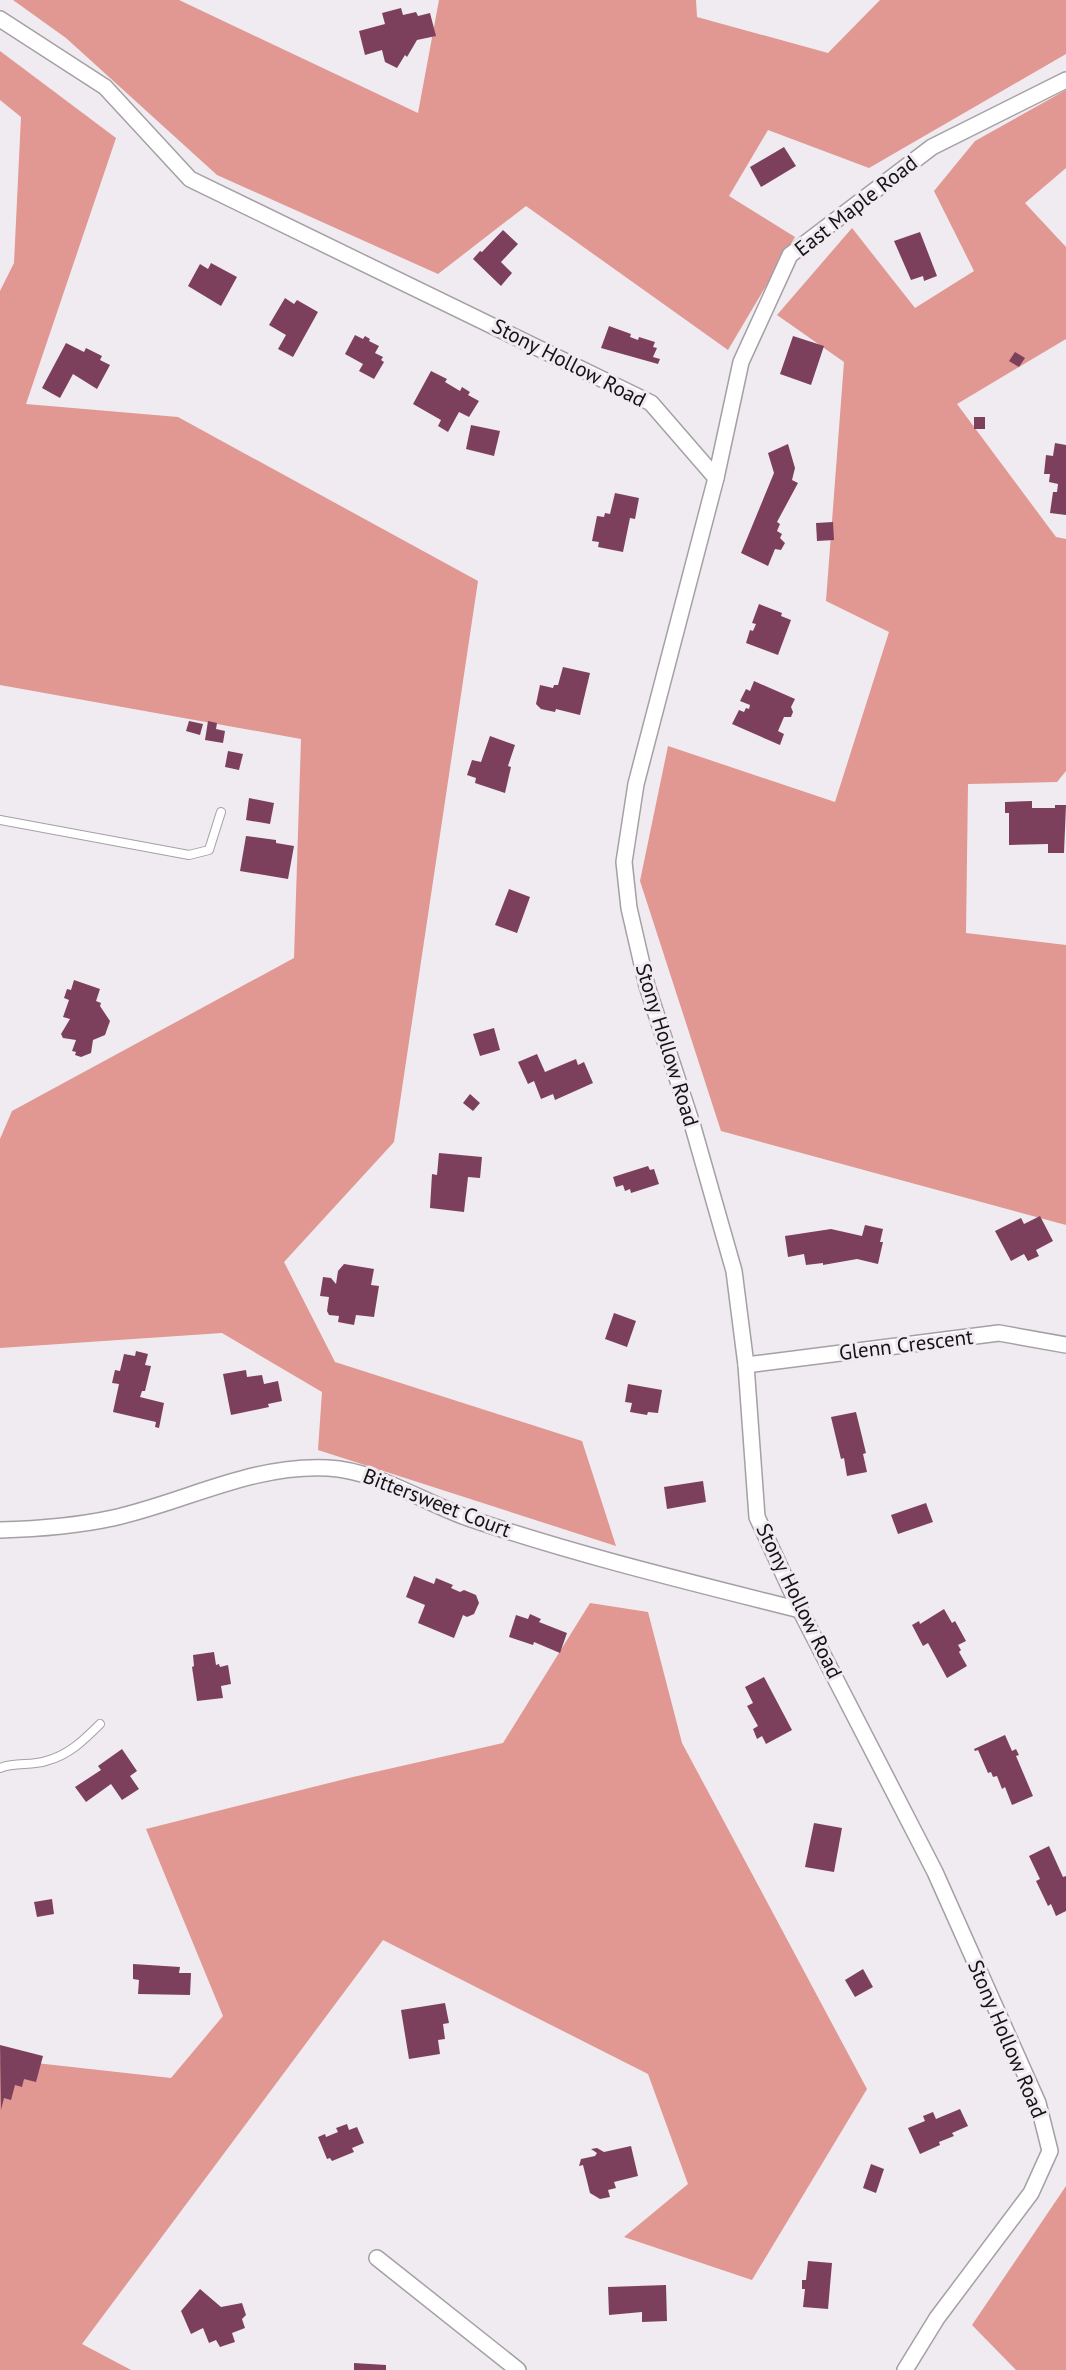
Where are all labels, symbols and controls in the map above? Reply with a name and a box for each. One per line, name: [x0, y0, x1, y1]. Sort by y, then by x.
street label: East Maple Road: [789, 149, 923, 262]
street label: Stony Hollow Road: [488, 312, 651, 413]
street label: Stony Hollow Road: [630, 960, 705, 1130]
street label: Glenn Crescent: [837, 1323, 974, 1366]
street label: Bittersweet Court: [359, 1462, 515, 1543]
street label: Stony Hollow Road: [750, 1519, 849, 1683]
street label: Stony Hollow Road: [962, 1956, 1053, 2122]

